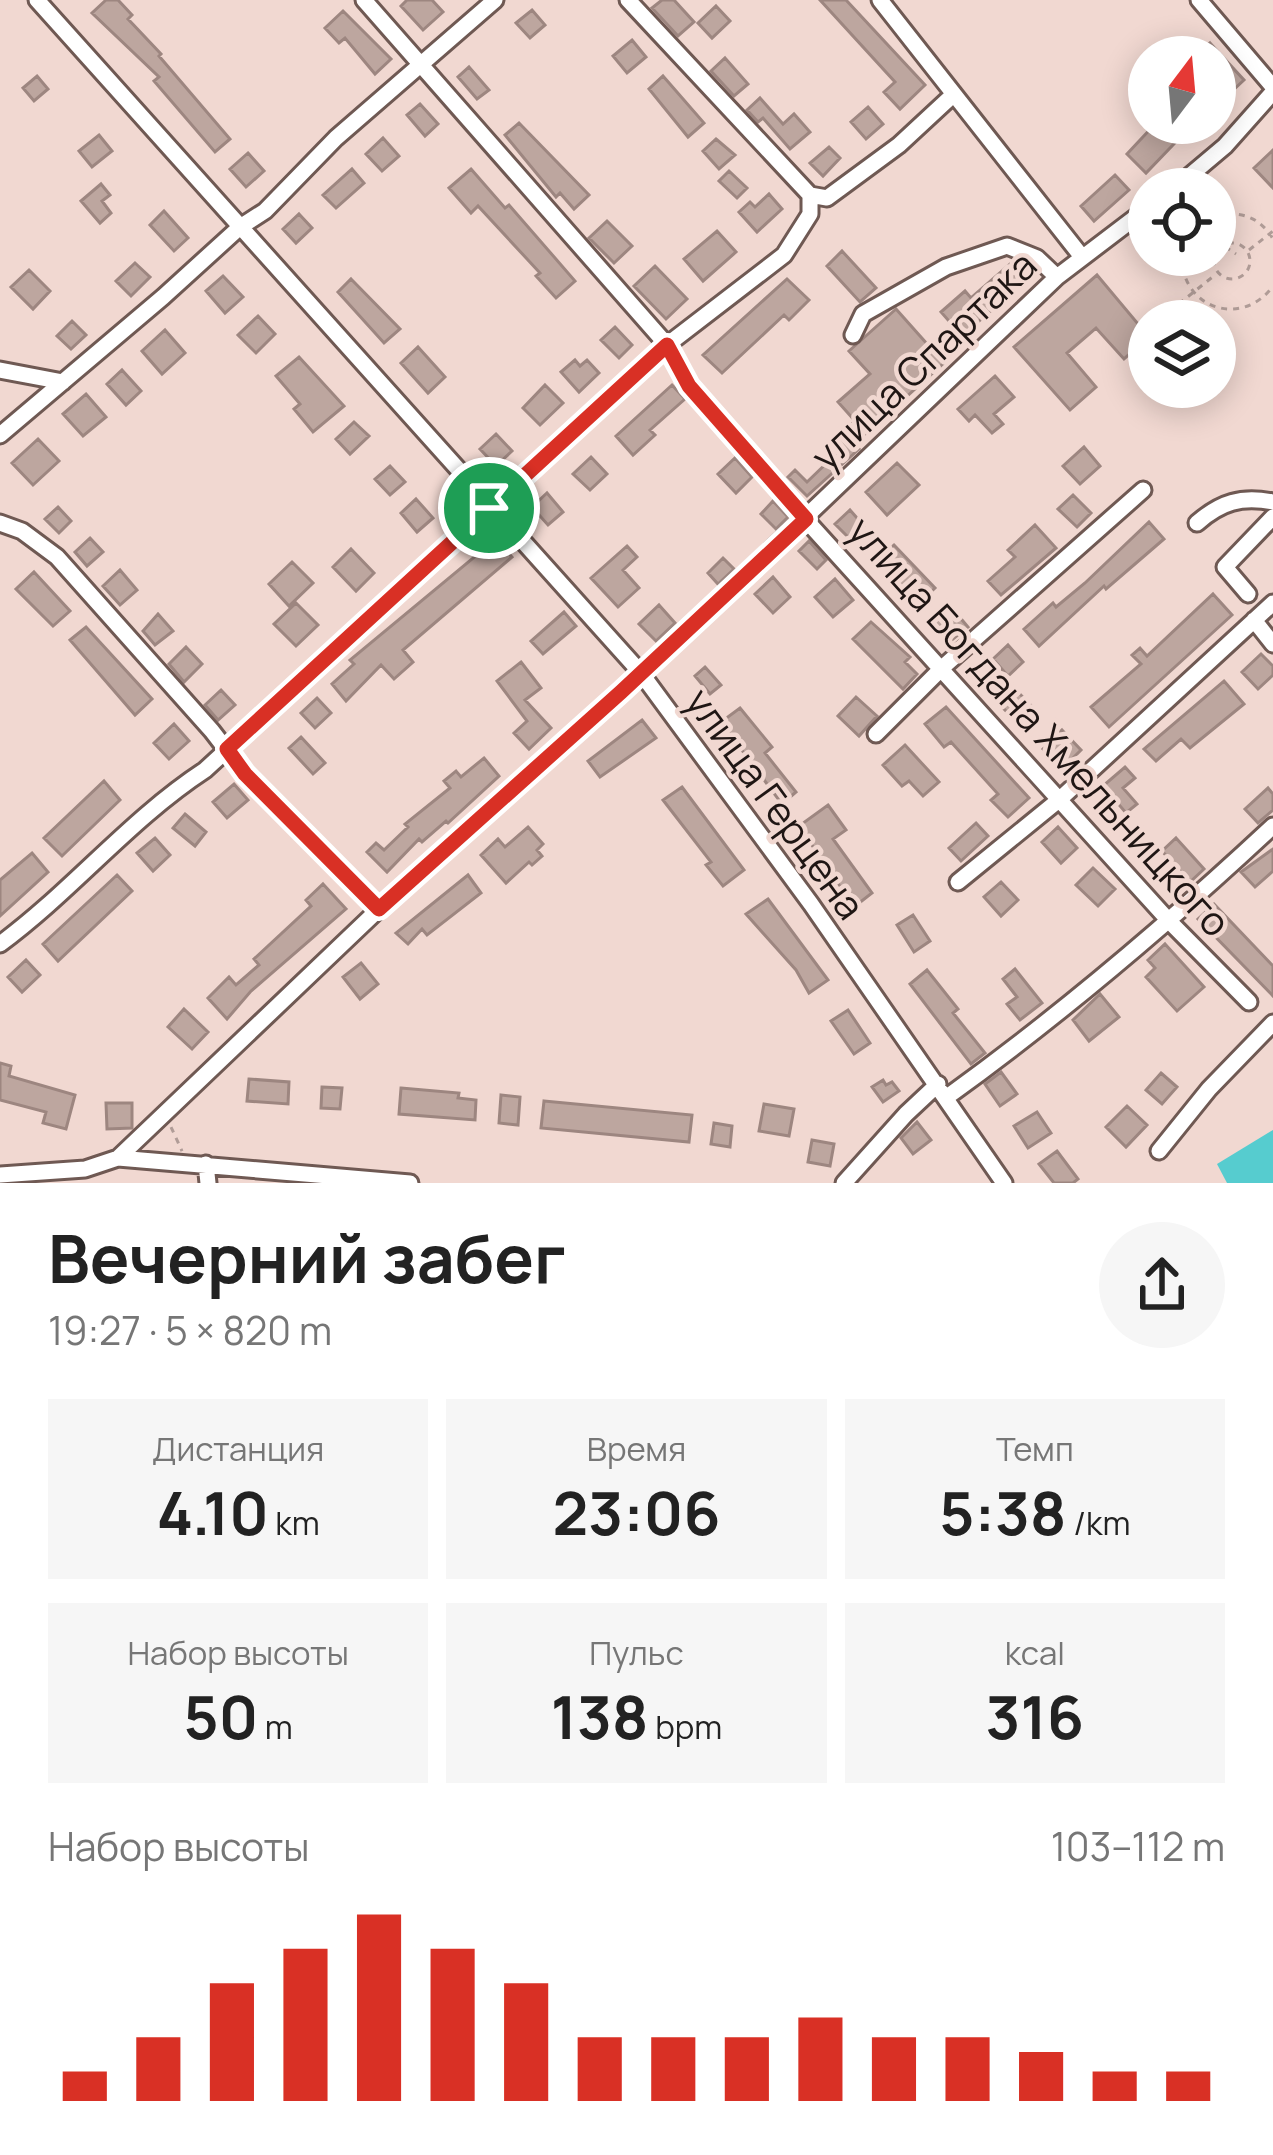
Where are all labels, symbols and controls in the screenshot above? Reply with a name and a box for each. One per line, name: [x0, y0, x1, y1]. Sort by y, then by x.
north arrow: [1128, 36, 1236, 144]
map controls: [1128, 36, 1236, 408]
button: locate: [1128, 168, 1236, 276]
street label: улица Спартака: [798, 238, 1048, 482]
button: layers: [1128, 300, 1236, 408]
pin: [438, 457, 540, 559]
icon: arrive: [456, 475, 522, 541]
street label: улица Богдана Хмельницкого: [837, 504, 1243, 948]
street label: улица Герцена: [674, 677, 878, 929]
text: Вечерний забег: [48, 1213, 566, 1303]
button: share: [1099, 1222, 1225, 1348]
text: 19:27 · 5 × 820 m: [48, 1303, 332, 1357]
text: Дистанция: [152, 1426, 324, 1471]
text: Время: [587, 1426, 686, 1471]
text: Темп: [996, 1426, 1074, 1471]
text: 4.10: [157, 1471, 269, 1553]
text: 23:06: [553, 1471, 720, 1553]
text: 5:38: [939, 1471, 1067, 1553]
text: km: [269, 1500, 320, 1545]
text: /km: [1067, 1500, 1130, 1545]
text: Набор высоты: [128, 1630, 349, 1675]
text: Пульс: [589, 1630, 684, 1675]
text: kcal: [1005, 1630, 1065, 1675]
text: 50: [184, 1675, 258, 1757]
text: 138: [551, 1675, 649, 1757]
text: 316: [986, 1675, 1084, 1757]
text: m: [258, 1704, 293, 1749]
text: bpm: [649, 1704, 722, 1749]
text: Набор высоты: [48, 1819, 310, 1873]
text: 103–112 m: [1051, 1819, 1225, 1873]

